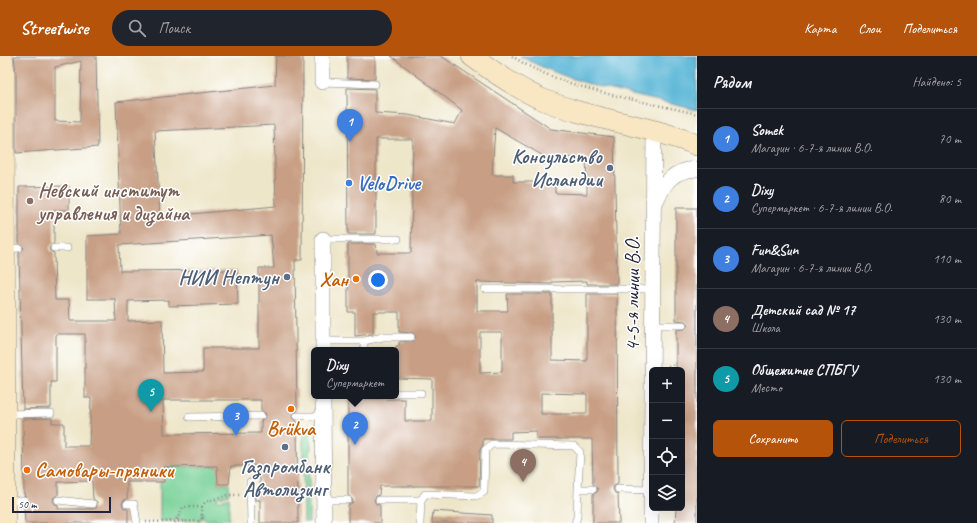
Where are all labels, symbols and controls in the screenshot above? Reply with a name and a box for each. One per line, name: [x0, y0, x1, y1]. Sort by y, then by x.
search box: [112, 10, 392, 46]
text: Streetwise: [20, 16, 88, 40]
icon: search: [126, 17, 148, 39]
text: Поиск: [158, 19, 190, 38]
text: Карта: [804, 20, 836, 37]
text: Слои: [858, 20, 881, 37]
text: Поделиться: [903, 20, 957, 37]
text: Рядом: [713, 72, 751, 93]
text: Найдено: 5: [913, 74, 961, 90]
pin: 1: [337, 109, 363, 142]
text: Somek: [751, 121, 783, 140]
text: 1: [723, 131, 729, 147]
text: 70 m: [939, 131, 961, 147]
text: Магазин · 6-7-я линии В.О.: [751, 140, 872, 156]
place label: Консульство Исландии: [512, 144, 604, 192]
marker: Консульство Исландии: [605, 163, 615, 173]
place label: VeloDrive: [357, 171, 422, 196]
place label: Невский институт управления и дизайна: [36, 178, 191, 227]
marker: VeloDrive: [344, 178, 354, 188]
text: Dixy: [751, 181, 773, 200]
text: 2: [723, 191, 729, 207]
text: 80 m: [939, 191, 961, 207]
marker: Невский институт управления и дизайна: [25, 196, 35, 206]
text: Супермаркет · 6-7-я линии В.О.: [751, 200, 892, 216]
street label: 4-5-я линии В.О.: [620, 237, 645, 351]
text: Fun&Sun: [751, 241, 798, 260]
text: 3: [723, 251, 729, 267]
text: 110 m: [933, 251, 961, 267]
text: Магазин · 6-7-я линии В.О.: [751, 260, 872, 276]
place label: НИИ Нептун: [179, 265, 281, 291]
place label: Хан: [320, 267, 349, 292]
your location: [368, 270, 388, 290]
marker: НИИ Нептун: [282, 272, 292, 282]
marker: Хан: [351, 274, 361, 284]
text: Детский сад № 17: [751, 301, 855, 320]
text: 4: [723, 311, 729, 327]
text: 130 m: [933, 311, 961, 327]
text: Школа: [751, 320, 780, 336]
popup: [311, 347, 399, 399]
text: Dixy: [326, 356, 348, 375]
text: Общежитие СПБГУ: [751, 361, 857, 380]
map controls: [649, 367, 685, 511]
button: +: [649, 367, 685, 403]
text: 5: [723, 371, 729, 387]
text: 130 m: [933, 371, 961, 387]
text: Супермаркет: [326, 375, 384, 391]
pin: 5: [138, 379, 164, 412]
text: Место: [751, 380, 782, 396]
pin: 3: [223, 403, 249, 436]
button: −: [649, 403, 685, 439]
marker: Brükva: [286, 404, 296, 414]
pin: 2: [342, 412, 368, 445]
place label: Brükva: [267, 416, 317, 441]
button: Сохранить: [713, 420, 833, 457]
button: Поделиться: [841, 420, 961, 457]
button: locate: [649, 439, 685, 475]
marker: Газпромбанк Автолизинг: [280, 442, 290, 452]
pin: 4: [510, 449, 536, 482]
place label: Газпромбанк Автолизинг: [241, 454, 332, 503]
place label: Самовары-пряники: [35, 458, 176, 483]
marker: Самовары-пряники: [22, 465, 32, 475]
button: layers: [649, 475, 685, 511]
scale bar: [12, 495, 111, 514]
text: 50 m: [18, 497, 37, 511]

